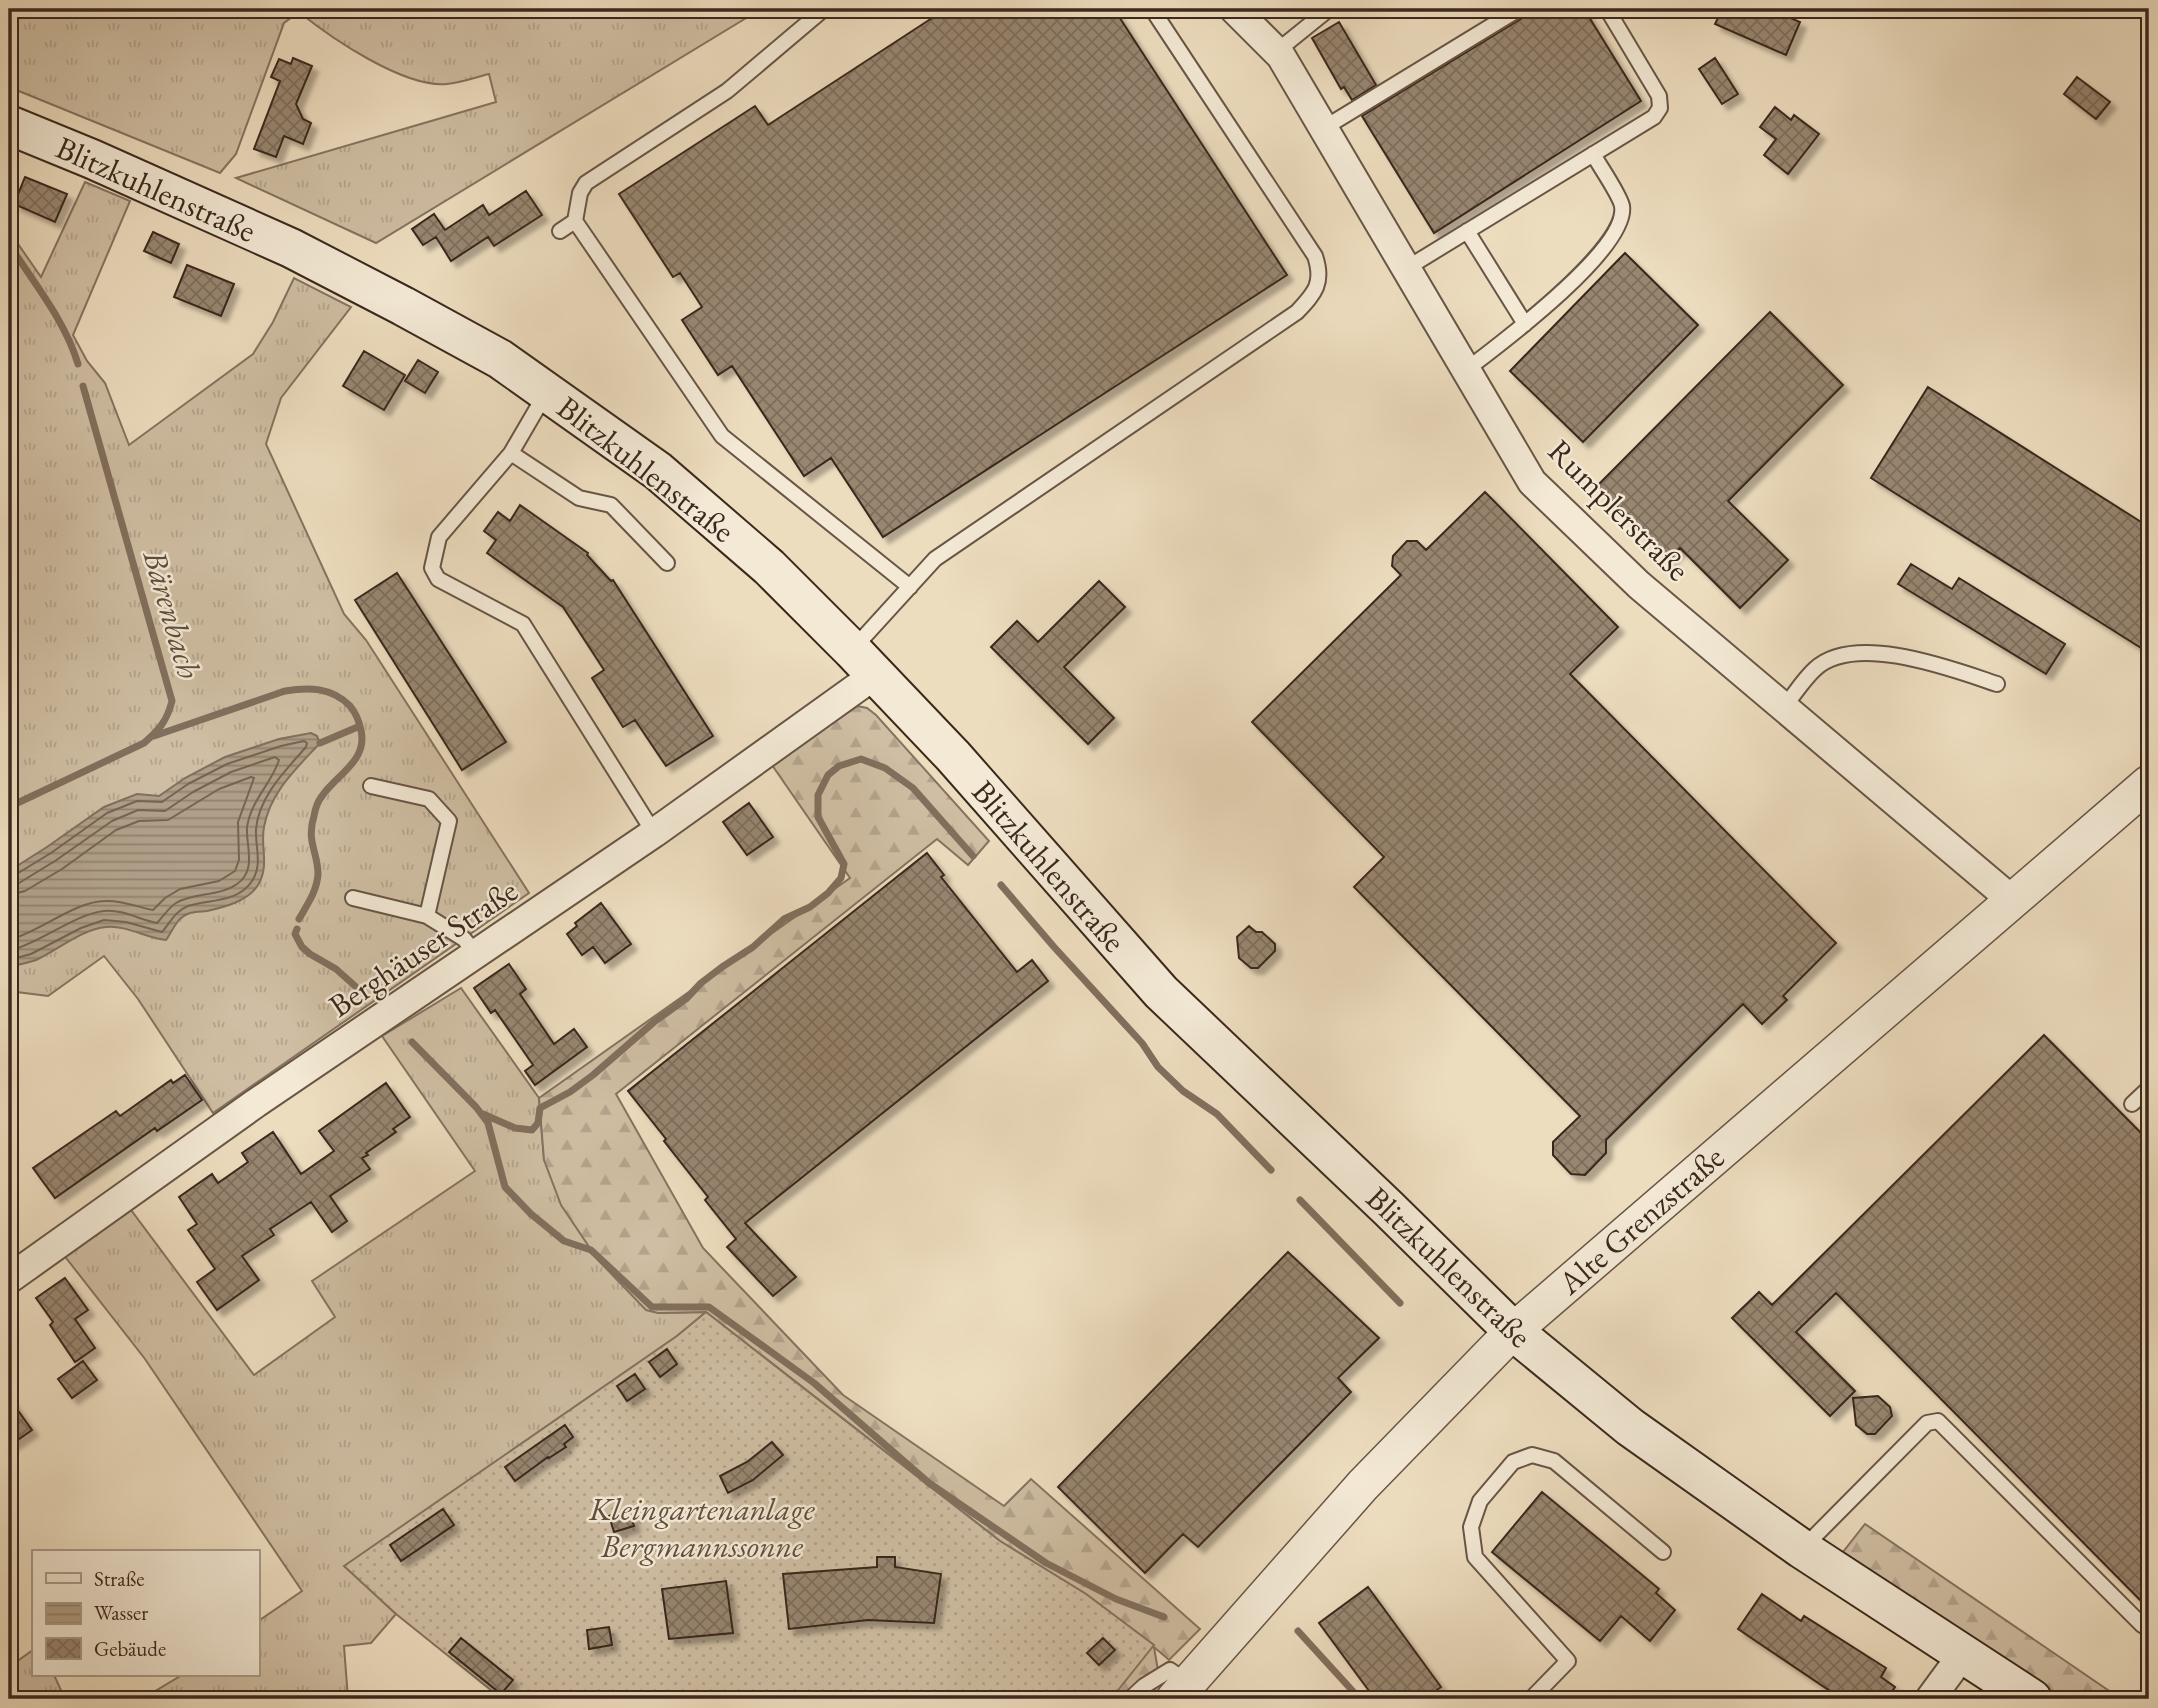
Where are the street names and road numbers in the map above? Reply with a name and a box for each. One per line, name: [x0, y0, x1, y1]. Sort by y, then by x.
street label: Blitzkuhlenstraße: [50, 126, 262, 252]
street label: Blitzkuhlenstraße: [549, 386, 743, 552]
street label: Rumplerstraße: [1539, 430, 1699, 590]
street label: Blitzkuhlenstraße: [963, 771, 1135, 961]
street label: Berghäuser Straße: [321, 869, 525, 1027]
street label: Alte Grenzstraße: [1548, 1136, 1733, 1304]
street label: Blitzkuhlenstraße: [1357, 1177, 1541, 1357]

